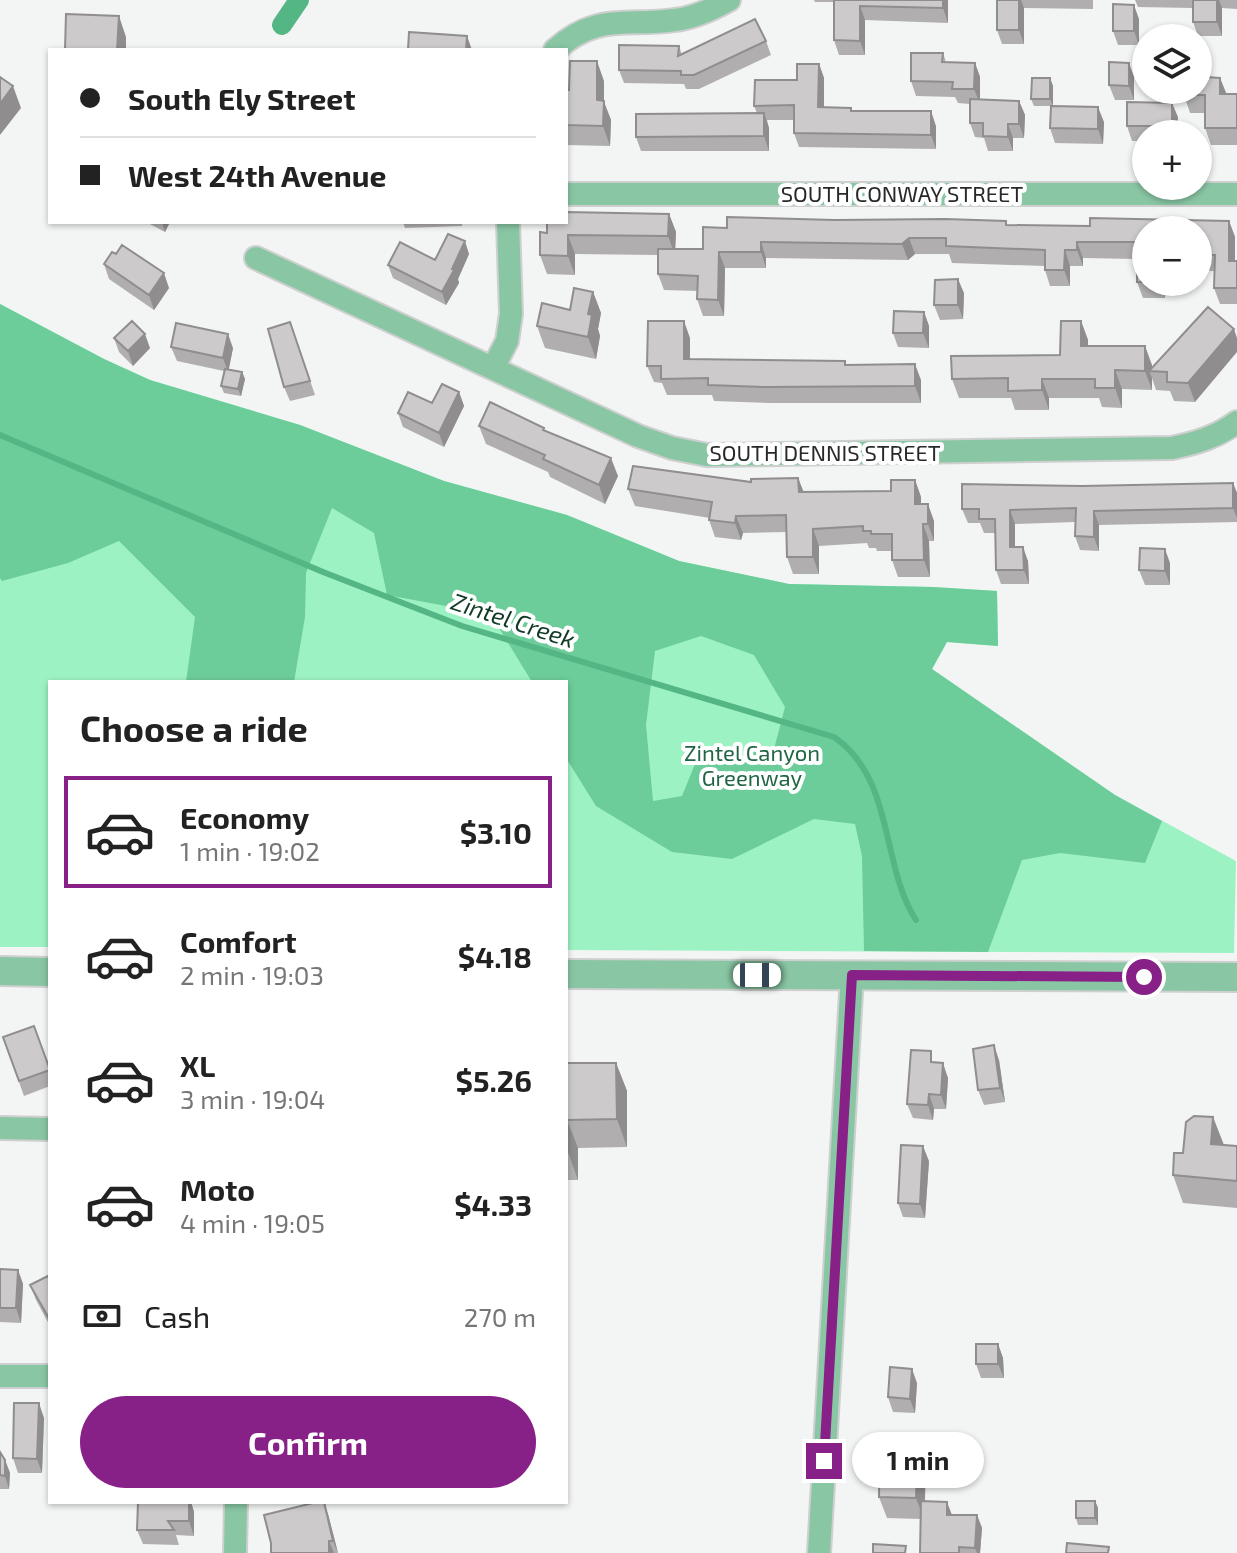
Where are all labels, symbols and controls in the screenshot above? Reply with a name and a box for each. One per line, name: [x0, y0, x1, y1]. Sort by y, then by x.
map controls: [1132, 24, 1212, 296]
button: layers: [1132, 24, 1212, 104]
text: South Ely Street: [128, 80, 356, 116]
button: +: [1132, 120, 1212, 200]
text: West 24th Avenue: [128, 157, 386, 193]
street label: SOUTH CONWAY STREET: [781, 180, 1023, 206]
button: −: [1132, 216, 1212, 296]
street label: SOUTH DENNIS STREET: [709, 439, 941, 465]
water label: Zintel Creek: [448, 586, 579, 653]
text: Choose a ride: [80, 706, 308, 749]
park label: Zintel Canyon Greenway: [684, 739, 820, 790]
icon: car: [84, 796, 156, 868]
text: Economy: [180, 799, 309, 835]
text: $3.10: [460, 814, 532, 850]
text: 1 min · 19:02: [180, 835, 320, 866]
icon: car: [84, 920, 156, 992]
text: Comfort: [180, 923, 297, 959]
text: $4.18: [458, 938, 532, 974]
text: 2 min · 19:03: [180, 959, 324, 990]
route start: [1126, 959, 1162, 995]
car: [733, 963, 781, 987]
icon: car: [84, 1044, 156, 1116]
text: XL: [180, 1047, 215, 1083]
text: $5.26: [456, 1062, 532, 1098]
text: 3 min · 19:04: [180, 1083, 325, 1114]
icon: car: [84, 1168, 156, 1240]
text: Moto: [180, 1171, 255, 1207]
text: $4.33: [454, 1186, 532, 1222]
text: 4 min · 19:05: [180, 1207, 325, 1238]
icon: cash: [80, 1294, 124, 1338]
text: Cash: [144, 1298, 210, 1334]
text: 270 m: [464, 1301, 536, 1332]
button: Confirm: [80, 1396, 536, 1488]
callout: 1 min: [852, 1433, 984, 1489]
route end: [806, 1443, 842, 1479]
text: 1 min: [887, 1444, 949, 1475]

